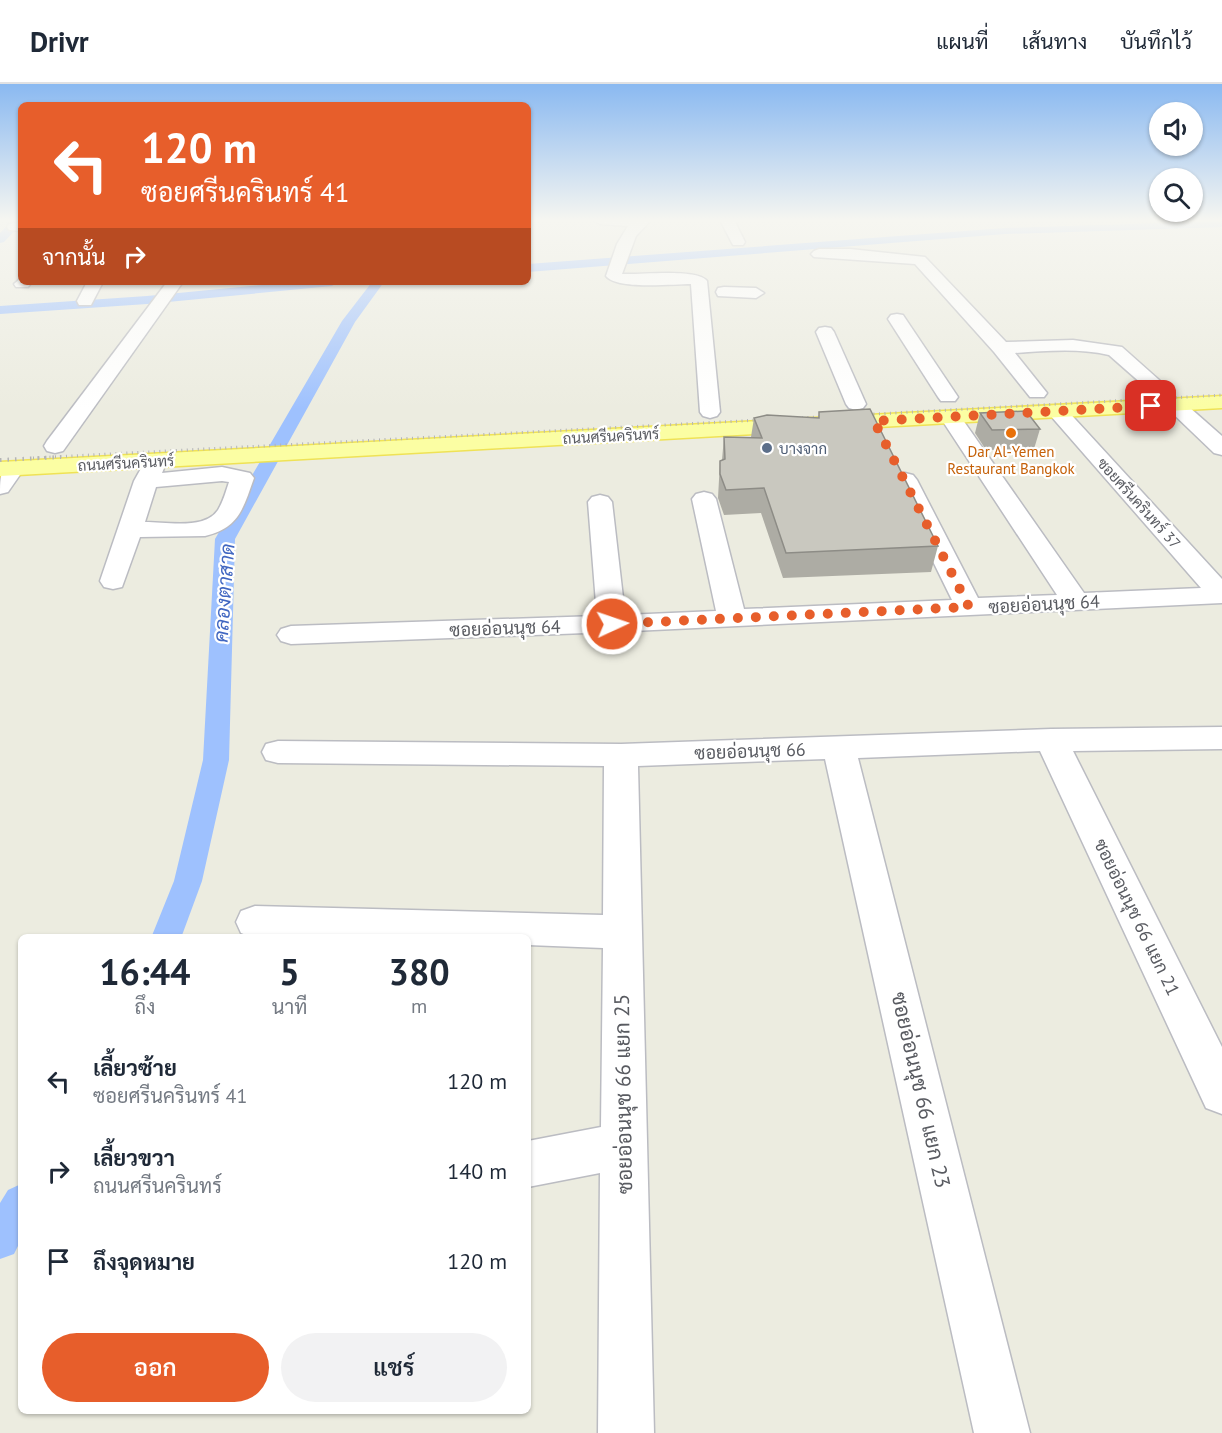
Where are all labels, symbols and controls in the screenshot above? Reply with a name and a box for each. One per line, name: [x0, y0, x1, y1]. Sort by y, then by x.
text: Drivr: [30, 23, 89, 60]
text: แผนที่: [936, 28, 989, 55]
text: เส้นทาง: [1022, 28, 1087, 55]
text: บันทึกไว้: [1120, 28, 1192, 55]
map controls: [1149, 102, 1203, 222]
button: sound: [1149, 102, 1203, 156]
text: 120 m: [141, 120, 257, 175]
icon: left: [42, 126, 120, 204]
button: search: [1149, 168, 1203, 222]
text: ซอยศรีนครินทร์ 41: [141, 175, 349, 209]
icon: right: [118, 240, 151, 273]
text: จากนั้น: [42, 243, 106, 271]
pin: [1125, 380, 1176, 431]
icon: arrive: [1134, 389, 1167, 422]
street label: ถนนศรีนครินทร์: [562, 424, 660, 448]
marker: Dar Al-Yemen Restaurant Bangkok: [1004, 426, 1018, 440]
place label: บางจาก: [779, 439, 827, 458]
marker: บางจาก: [760, 441, 774, 455]
place label: Dar Al-Yemen Restaurant Bangkok: [947, 442, 1075, 478]
street label: ถนนศรีนครินทร์: [77, 451, 175, 475]
street label: ซอยศรีนครินทร์ 37: [1093, 454, 1185, 552]
water label: คลองตาสาด: [208, 542, 240, 644]
street label: ซอยอ่อนนุช 64: [988, 590, 1100, 619]
position arrow: [580, 592, 644, 656]
street label: ซอยอ่อนนุช 64: [449, 615, 561, 642]
street label: ซอยอ่อนนุช 66: [694, 738, 806, 765]
street label: ซอยอ่อนนุช 66 แยก 21: [1088, 835, 1185, 1000]
text: 16:44: [99, 948, 191, 995]
text: 5: [279, 948, 300, 995]
text: 380: [389, 948, 450, 995]
street label: ซอยอ่อนนุช 66 แยก 23: [884, 989, 957, 1191]
text: m: [411, 993, 427, 1019]
text: ถึง: [135, 994, 155, 1020]
text: นาที: [272, 994, 307, 1020]
street label: ซอยอ่อนนุช 66 แยก 25: [608, 994, 639, 1194]
text: เลี้ยวซ้าย: [93, 1054, 177, 1082]
icon: left: [42, 1065, 75, 1098]
text: 120 m: [447, 1067, 507, 1095]
text: ซอยศรีนครินทร์ 41: [93, 1083, 247, 1109]
text: เลี้ยวขวา: [93, 1144, 175, 1172]
icon: right: [42, 1155, 75, 1188]
text: 140 m: [447, 1157, 507, 1185]
text: ถนนศรีนครินทร์: [93, 1173, 222, 1199]
icon: arrive: [42, 1245, 75, 1278]
text: 120 m: [447, 1247, 507, 1275]
text: ถึงจุดหมาย: [93, 1248, 195, 1276]
button: ออก: [42, 1333, 269, 1402]
button: แชร์: [281, 1333, 507, 1402]

